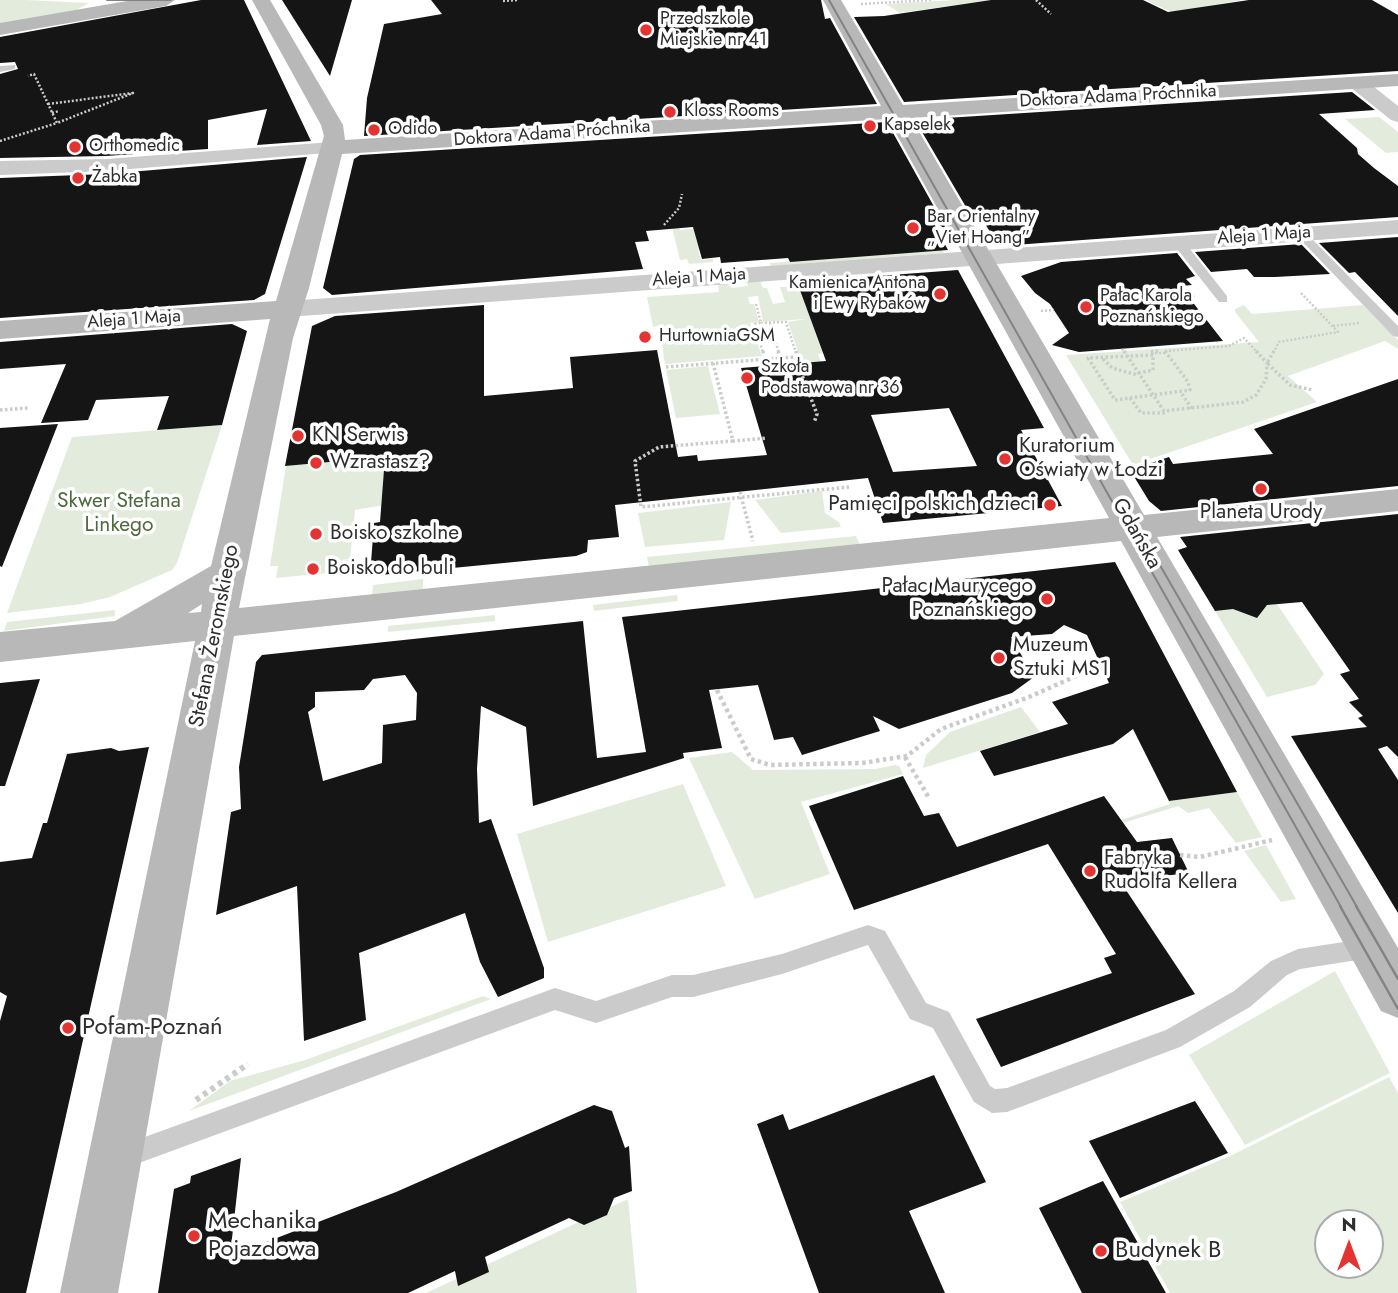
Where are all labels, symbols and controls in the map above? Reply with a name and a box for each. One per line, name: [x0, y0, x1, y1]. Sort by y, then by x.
place label: Przedszkole Miejskie nr 41: [660, 9, 767, 52]
marker: Przedszkole Miejskie nr 41: [638, 22, 654, 38]
street label: Doktora Adama Próchnika: [1019, 81, 1217, 113]
place label: Kloss Rooms: [684, 101, 779, 123]
marker: Kloss Rooms: [662, 104, 678, 120]
place label: Kapselek: [884, 115, 951, 137]
street label: Doktora Adama Próchnika: [453, 116, 651, 152]
marker: Kapselek: [862, 118, 878, 134]
place label: Odido: [388, 119, 437, 141]
marker: Odido: [366, 122, 382, 138]
place label: Orthomedic: [89, 136, 180, 158]
marker: Orthomedic: [67, 139, 83, 155]
place label: Żabka: [92, 167, 137, 189]
marker: Żabka: [70, 170, 86, 186]
place label: Bar Orientalny „Viet Hoang”: [927, 207, 1035, 249]
marker: Bar Orientalny „Viet Hoang”: [905, 220, 921, 236]
street label: Aleja 1 Maja: [1216, 222, 1312, 250]
street label: Aleja 1 Maja: [651, 264, 747, 292]
place label: Kamienica Antona i Ewy Rybaków: [789, 273, 926, 316]
marker: Kamienica Antona i Ewy Rybaków: [932, 286, 948, 302]
place label: Pałac Karola Poznańskiego: [1100, 286, 1204, 328]
marker: Pałac Karola Poznańskiego: [1078, 299, 1094, 315]
street label: Aleja 1 Maja: [86, 306, 182, 334]
place label: HurtowniaGSM: [659, 326, 775, 348]
marker: HurtowniaGSM: [637, 329, 653, 345]
place label: Szkoła Podstawowa nr 36: [761, 357, 900, 400]
marker: Szkoła Podstawowa nr 36: [739, 370, 755, 386]
place label: KN Serwis: [312, 423, 405, 449]
marker: KN Serwis: [290, 428, 306, 444]
place label: Kuratorium Oświaty w Łodzi: [1019, 434, 1163, 484]
place label: Wzrastasz?: [330, 450, 430, 476]
marker: Kuratorium Oświaty w Łodzi: [997, 451, 1013, 467]
marker: Wzrastasz?: [308, 455, 324, 471]
marker: Planeta Urody: [1253, 481, 1269, 497]
park label: Skwer Stefana Linkego: [57, 489, 181, 539]
place label: Pamięci polskich dzieci: [828, 492, 1036, 518]
street label: Gdańska: [1106, 494, 1166, 574]
marker: Pamięci polskich dzieci: [1042, 497, 1058, 513]
place label: Planeta Urody: [1200, 500, 1322, 526]
place label: Boisko szkolne: [330, 521, 459, 547]
marker: Boisko szkolne: [308, 526, 324, 542]
street label: Stefana Żeromskiego: [185, 543, 245, 729]
place label: Boisko do buli: [327, 556, 454, 582]
marker: Boisko do buli: [305, 561, 321, 577]
place label: Pałac Maurycego Poznańskiego: [882, 574, 1033, 624]
marker: Pałac Maurycego Poznańskiego: [1039, 591, 1055, 607]
place label: Muzeum Sztuki MS1: [1013, 633, 1109, 683]
marker: Muzeum Sztuki MS1: [991, 650, 1007, 666]
place label: Fabryka Rudolfa Kellera: [1104, 846, 1237, 896]
marker: Fabryka Rudolfa Kellera: [1082, 863, 1098, 879]
place label: Pofam-Poznań: [82, 1014, 223, 1042]
marker: Pofam-Poznań: [60, 1020, 76, 1036]
place label: Mechanika Pojazdowa: [208, 1208, 316, 1264]
north arrow: [1314, 1209, 1384, 1279]
text: N: [1341, 1211, 1357, 1238]
marker: Mechanika Pojazdowa: [186, 1228, 202, 1244]
place label: Budynek B: [1115, 1237, 1221, 1265]
marker: Budynek B: [1093, 1243, 1109, 1259]

